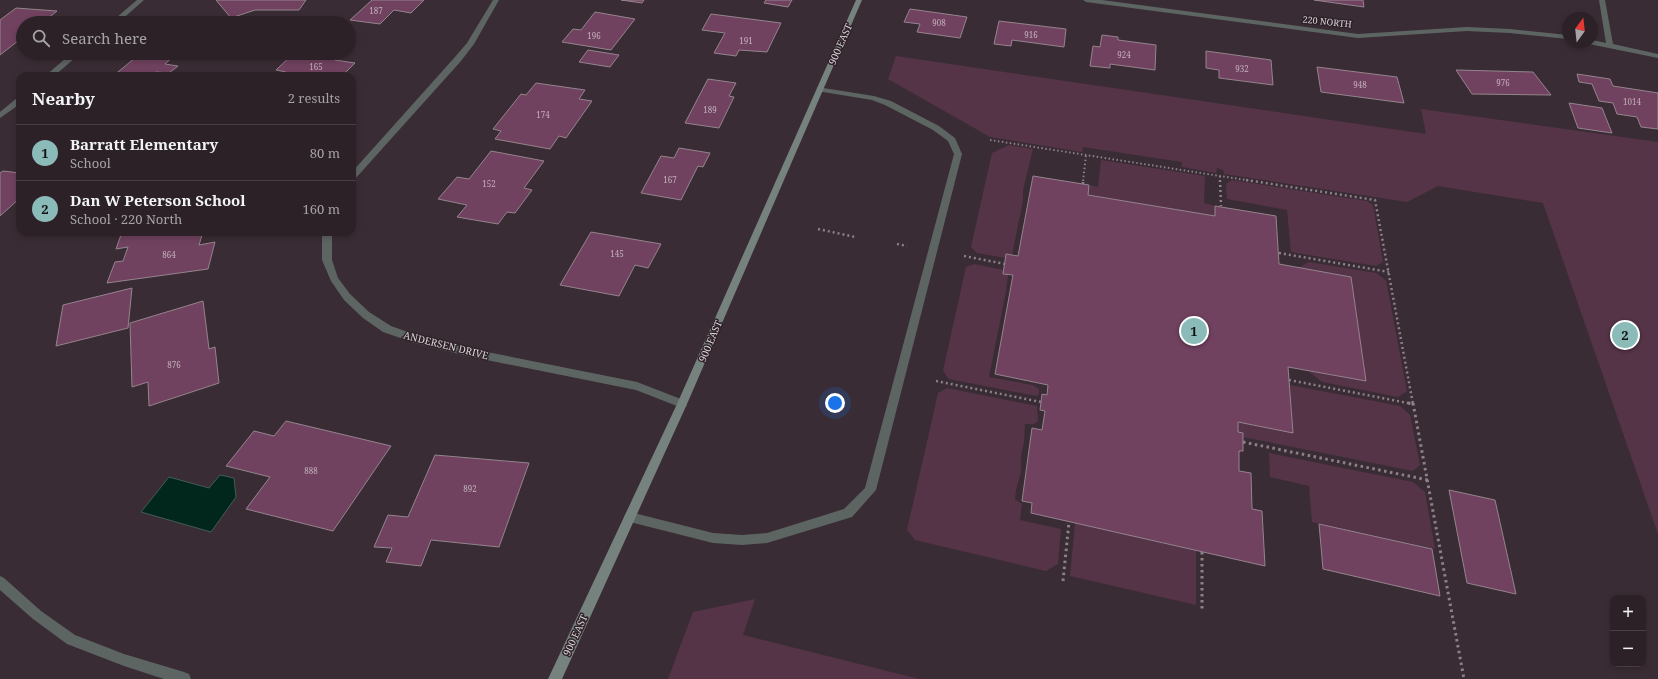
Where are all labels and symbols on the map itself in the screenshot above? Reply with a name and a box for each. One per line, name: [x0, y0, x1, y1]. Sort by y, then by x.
house number: 187: [369, 5, 383, 16]
street label: 220 NORTH: [1302, 12, 1352, 31]
north arrow: [1562, 12, 1598, 48]
house number: 908: [932, 17, 946, 28]
street label: 900 EAST: [825, 21, 855, 67]
house number: 916: [1024, 29, 1038, 40]
house number: 196: [587, 30, 601, 41]
house number: 191: [739, 35, 753, 46]
house number: 924: [1117, 49, 1131, 60]
house number: 165: [309, 61, 323, 72]
house number: 932: [1235, 63, 1249, 74]
house number: 976: [1496, 77, 1510, 88]
house number: 948: [1353, 79, 1367, 90]
house number: 1014: [1623, 96, 1641, 107]
house number: 189: [703, 104, 717, 115]
house number: 174: [536, 109, 550, 120]
house number: 167: [663, 174, 677, 185]
house number: 152: [482, 178, 496, 189]
house number: 145: [610, 248, 624, 259]
house number: 864: [162, 249, 176, 260]
pin: 1: [1181, 316, 1207, 346]
street label: 900 EAST: [695, 318, 725, 364]
pin: 2: [1612, 320, 1638, 350]
street label: ANDERSEN DRIVE: [402, 328, 490, 362]
house number: 876: [167, 359, 181, 370]
your location: [825, 393, 845, 413]
house number: 888: [304, 465, 318, 476]
house number: 892: [463, 483, 477, 494]
street label: 900 EAST: [559, 612, 591, 658]

